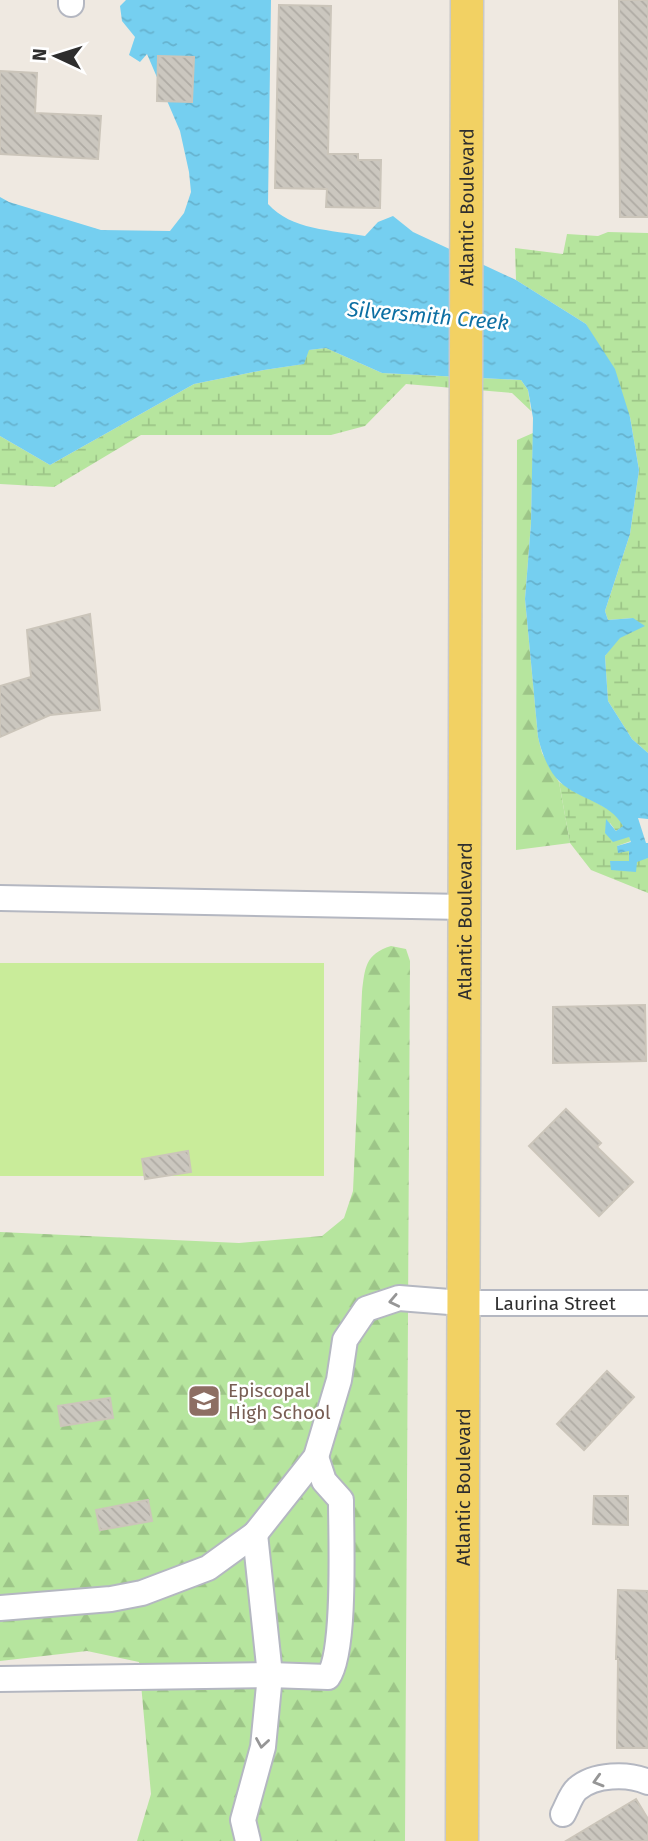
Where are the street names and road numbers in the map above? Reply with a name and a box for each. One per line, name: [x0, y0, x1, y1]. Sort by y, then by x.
street label: Atlantic Boulevard: [455, 128, 478, 286]
street label: Atlantic Boulevard: [453, 842, 476, 1000]
street label: Laurina Street: [494, 1292, 616, 1315]
street label: Atlantic Boulevard: [451, 1408, 475, 1566]

